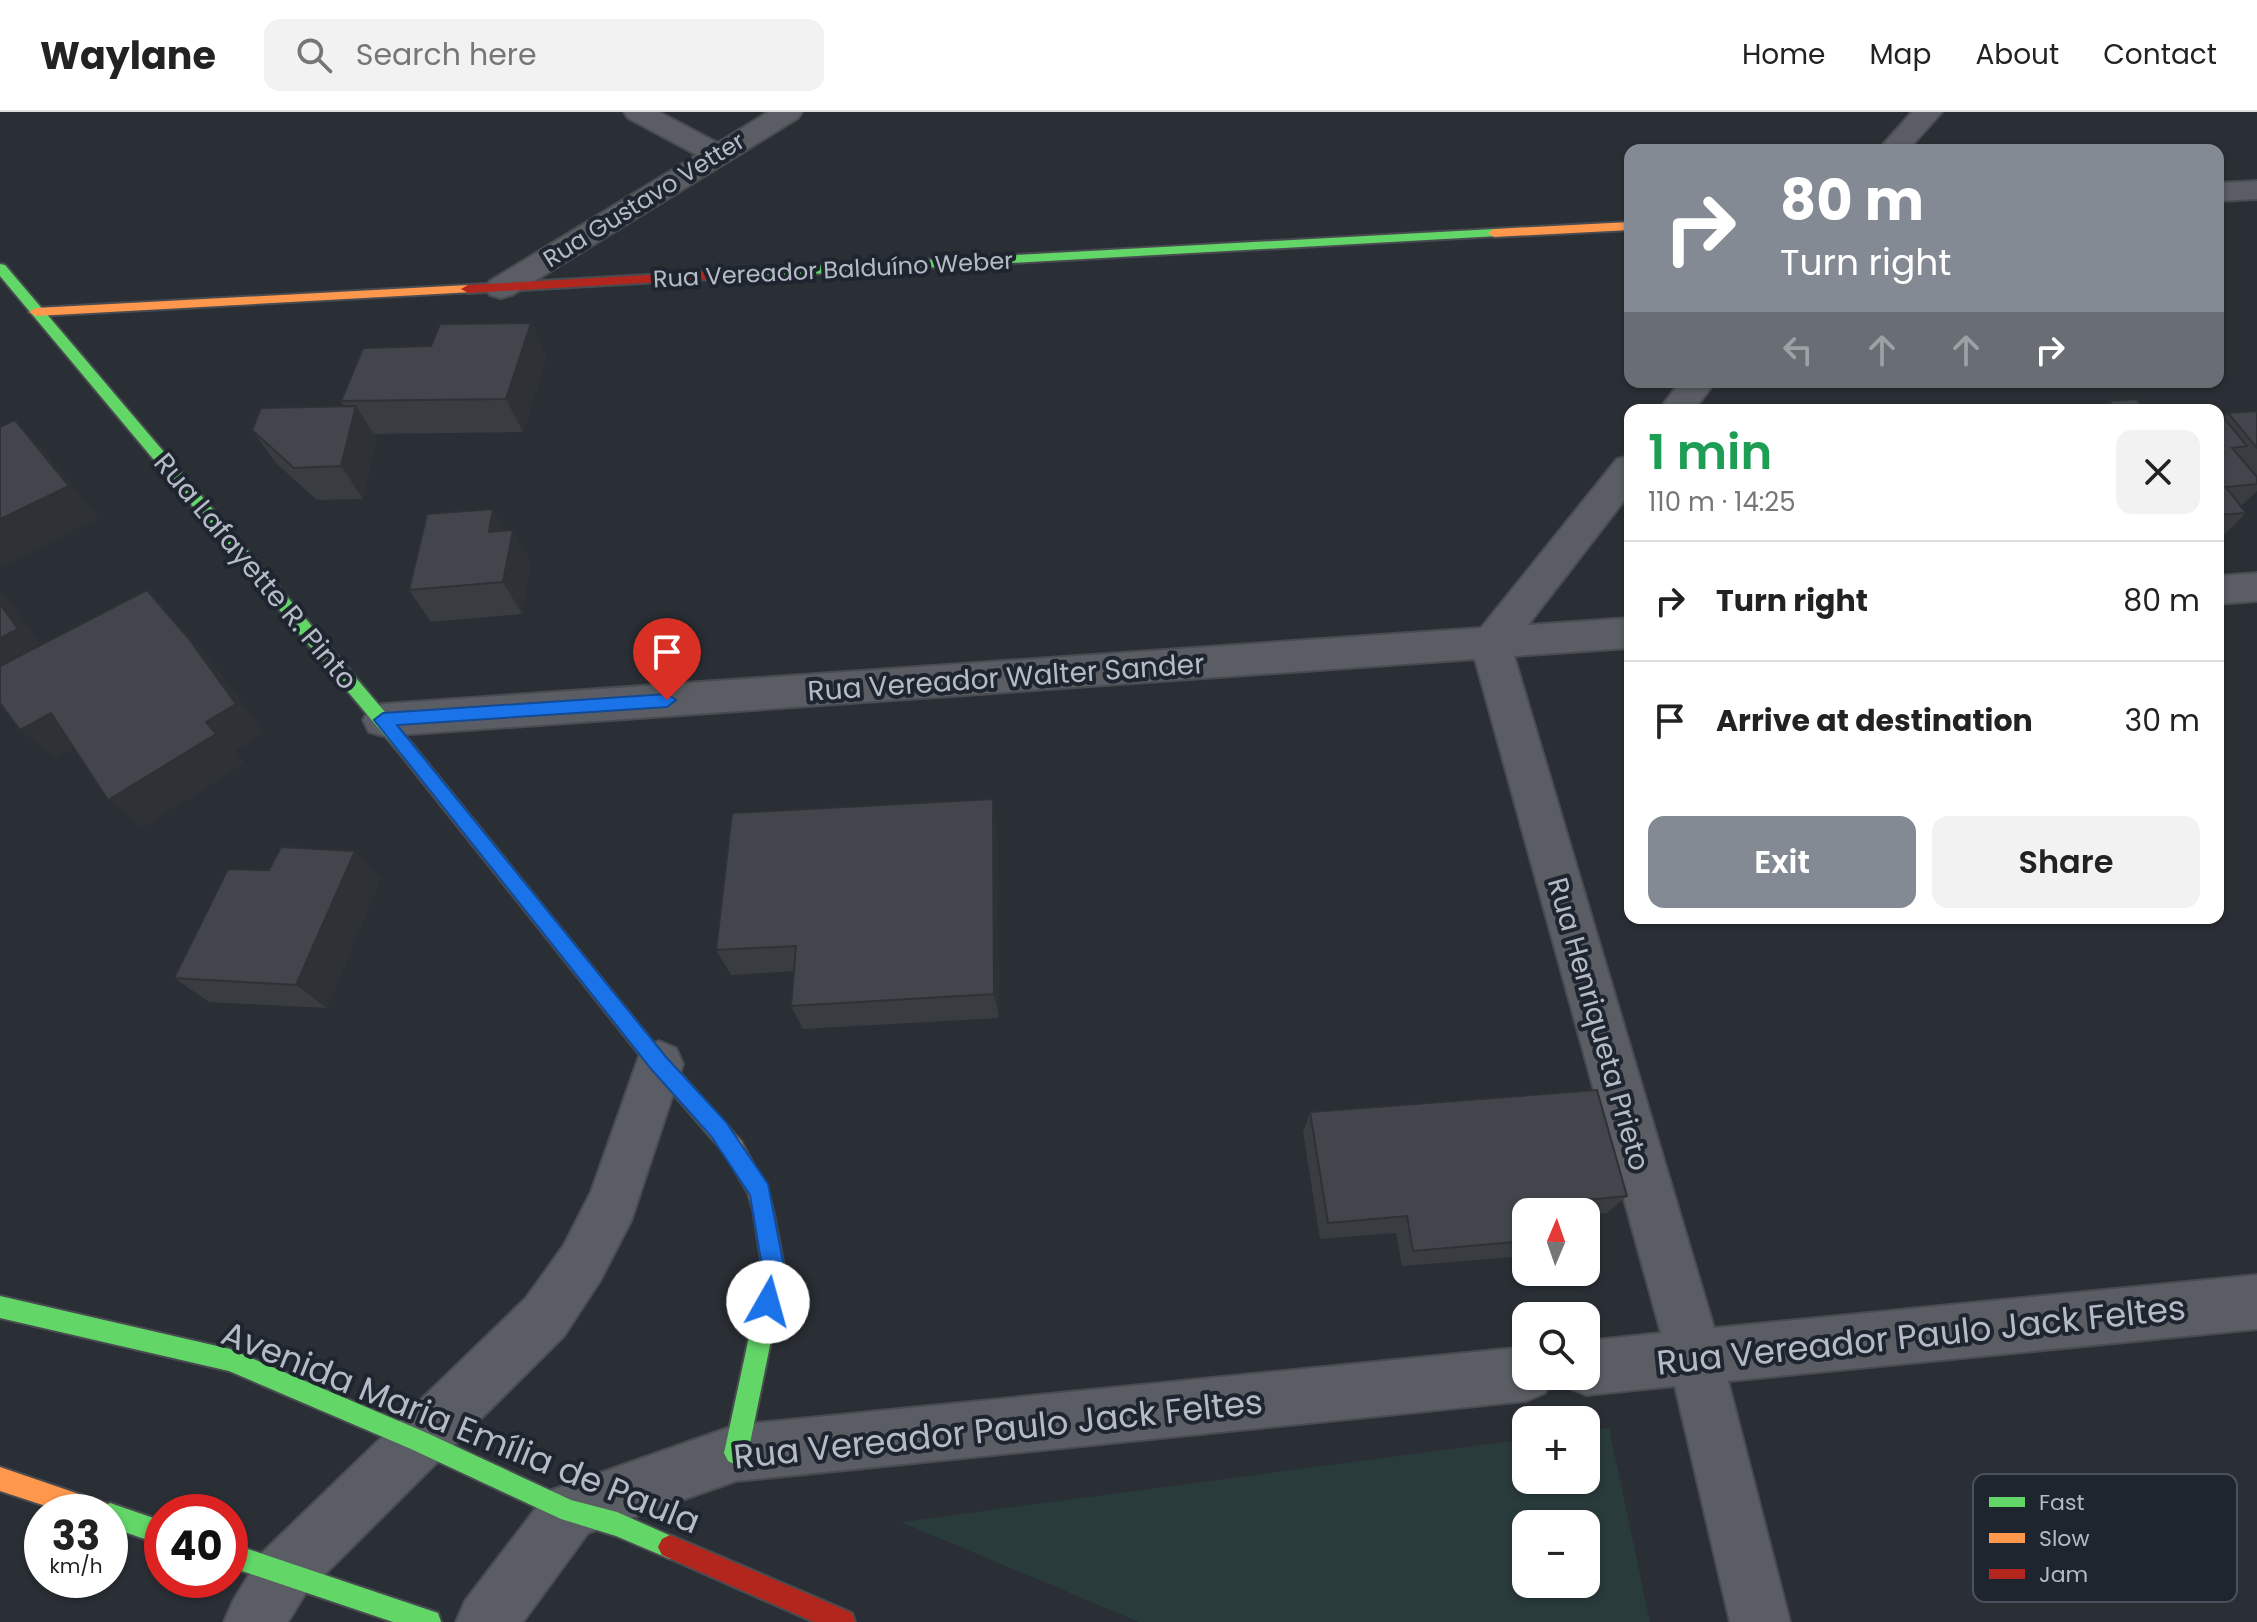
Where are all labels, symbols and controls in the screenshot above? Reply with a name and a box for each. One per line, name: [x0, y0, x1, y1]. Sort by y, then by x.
search box: [264, 19, 824, 91]
text: Waylane: [40, 29, 216, 82]
icon: search: [292, 33, 336, 77]
text: Search here: [356, 33, 537, 76]
text: Home: [1742, 35, 1825, 74]
text: Map: [1869, 35, 1931, 74]
text: About: [1975, 35, 2059, 74]
text: Contact: [2103, 35, 2217, 74]
street label: Rua Gustavo Vetter: [537, 124, 751, 275]
text: 80 m: [1780, 161, 1924, 240]
icon: right: [1648, 176, 1752, 280]
text: Turn right: [1780, 237, 1951, 288]
street label: Rua Vereador Balduíno Weber: [652, 244, 1014, 295]
icon: left: [1776, 328, 1820, 372]
icon: ahead: [1860, 328, 1904, 372]
icon: ahead: [1944, 328, 1988, 372]
icon: right: [2028, 328, 2072, 372]
text: 1 min: [1648, 419, 1772, 486]
button: close: [2116, 430, 2200, 514]
street label: Rua Lafayette R. Pinto: [145, 445, 366, 698]
text: 110 m · 14:25: [1648, 484, 1796, 520]
icon: right: [1648, 579, 1692, 623]
text: Turn right: [1716, 579, 1868, 622]
text: 80 m: [2123, 579, 2200, 622]
pin: [633, 618, 701, 700]
icon: arrive: [645, 630, 689, 674]
street label: Rua Vereador Walter Sander: [806, 644, 1206, 711]
icon: arrive: [1648, 699, 1692, 743]
text: Arrive at destination: [1716, 699, 2033, 742]
text: 30 m: [2125, 699, 2200, 742]
button: Exit: [1648, 816, 1916, 908]
button: Share: [1932, 816, 2200, 908]
street label: Rua Henriqueta Prieto: [1538, 873, 1659, 1175]
north arrow: [1512, 1198, 1600, 1286]
map controls: [1512, 1198, 1600, 1598]
position arrow: [726, 1260, 810, 1344]
street label: Rua Vereador Paulo Jack Feltes: [1654, 1283, 2188, 1387]
button: search: [1512, 1302, 1600, 1390]
street label: Avenida Maria Emília de Paula: [215, 1309, 707, 1545]
street label: Rua Vereador Paulo Jack Feltes: [731, 1377, 1265, 1481]
button: +: [1512, 1406, 1600, 1494]
legend: [1973, 1474, 2237, 1602]
text: Fast: [2039, 1487, 2084, 1518]
speed limit sign: 40: [144, 1494, 248, 1598]
text: 33: [52, 1508, 100, 1564]
button: −: [1512, 1510, 1600, 1598]
text: Slow: [2039, 1523, 2089, 1554]
text: km/h: [49, 1552, 103, 1580]
text: Jam: [2039, 1559, 2088, 1590]

